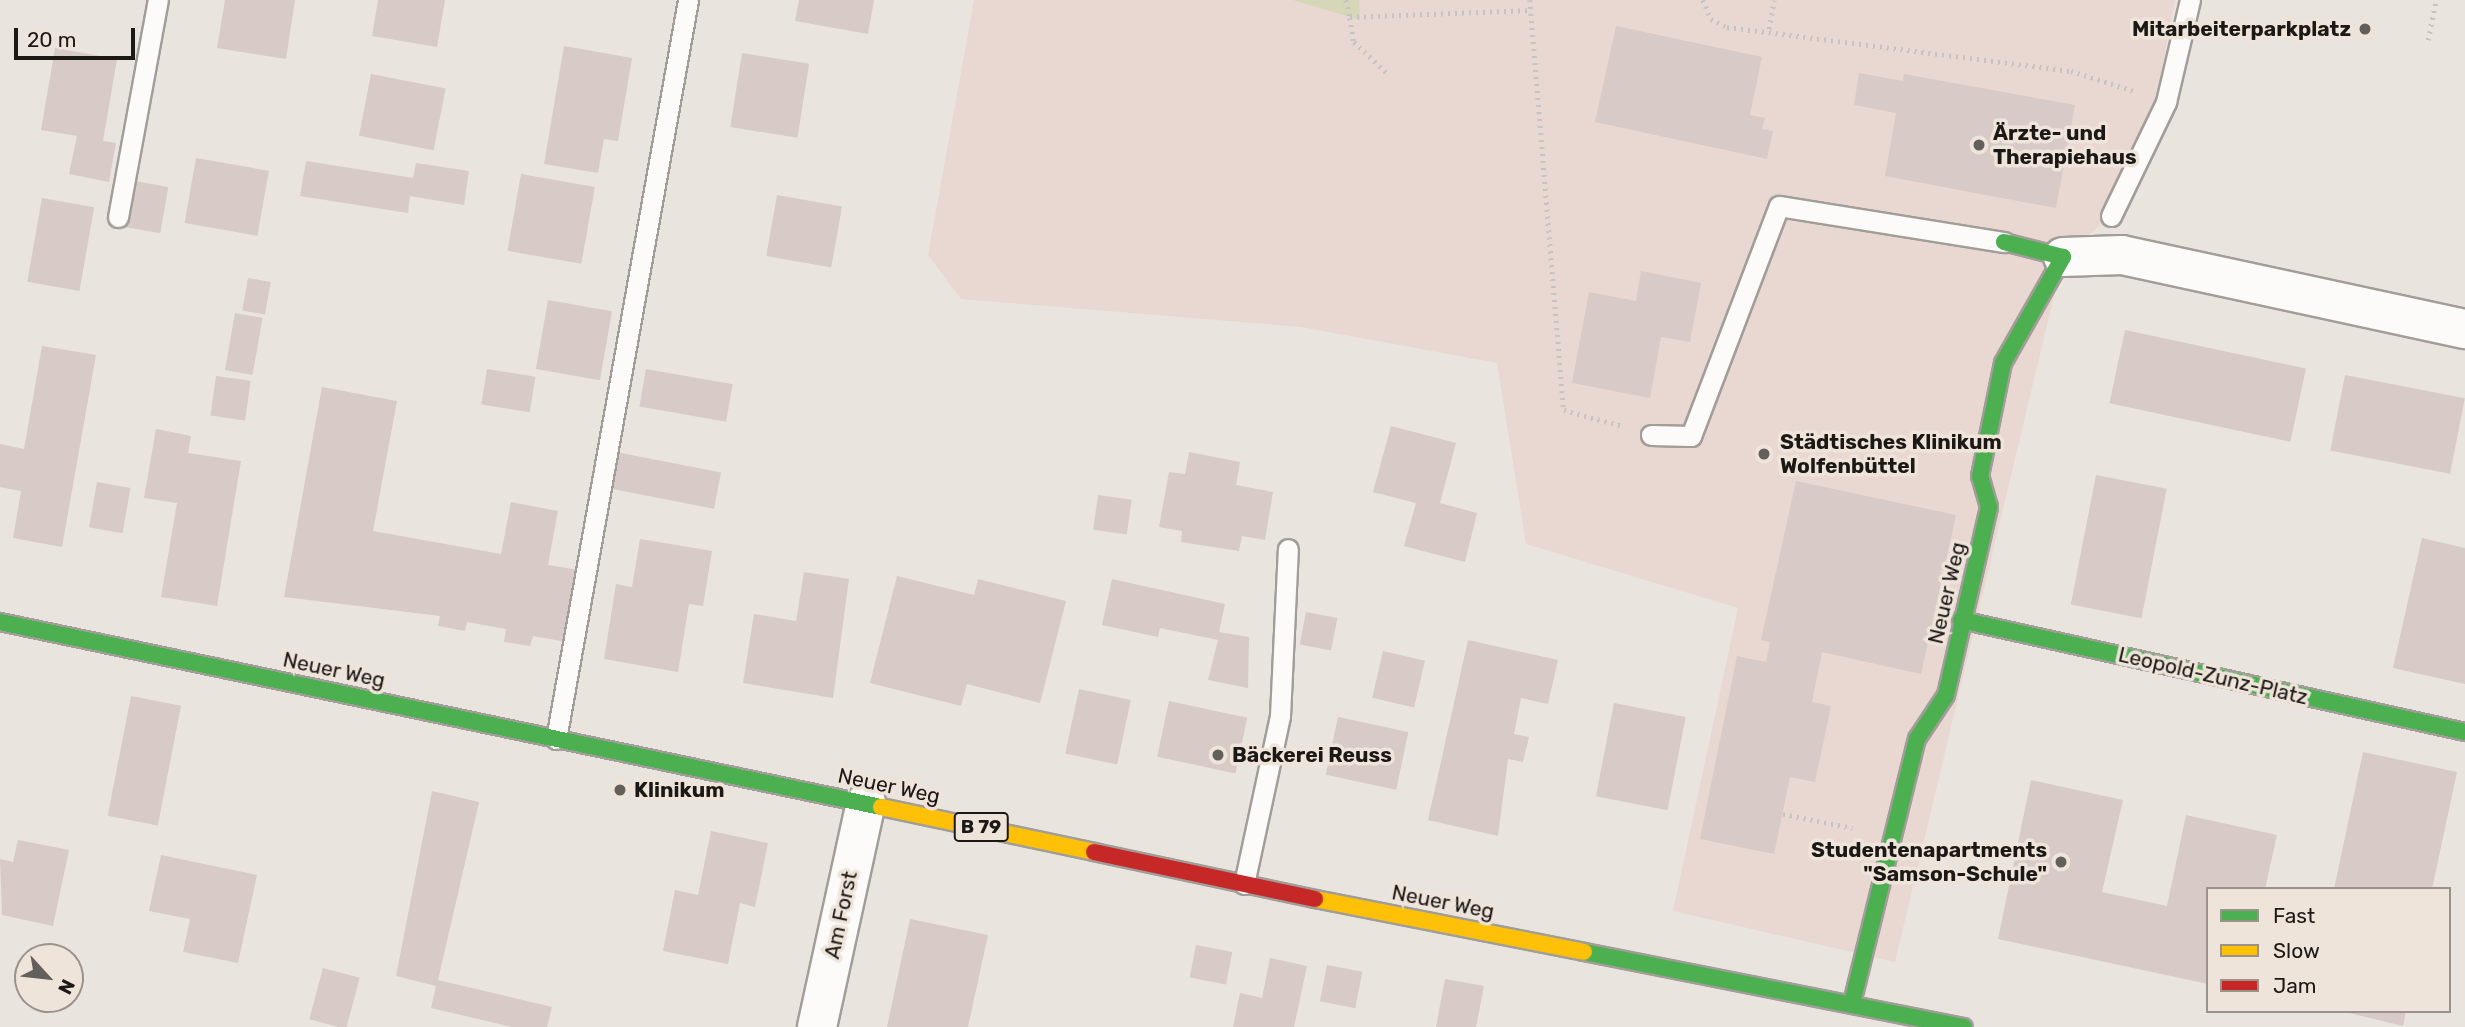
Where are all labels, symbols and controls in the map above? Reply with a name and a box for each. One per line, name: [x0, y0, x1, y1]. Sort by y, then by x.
scale bar: [18, 14, 138, 58]
place label: Mitarbeiterparkplatz: [2132, 16, 2351, 42]
marker: Mitarbeiterparkplatz: [2357, 21, 2373, 37]
text: 20 m: [27, 27, 76, 52]
place label: Ärzte- und Therapiehaus: [1993, 120, 2137, 170]
marker: Ärzte- und Therapiehaus: [1971, 137, 1987, 153]
place label: Städtisches Klinikum Wolfenbüttel: [1780, 429, 2002, 479]
marker: Städtisches Klinikum Wolfenbüttel: [1754, 444, 1774, 464]
street label: Neuer Weg: [1923, 539, 1971, 647]
street label: Leopold-Zunz-Platz: [2116, 642, 2310, 710]
street label: Neuer Weg: [280, 647, 388, 693]
place label: Bäckerei Reuss: [1232, 742, 1392, 768]
marker: Bäckerei Reuss: [1210, 747, 1226, 763]
street label: Neuer Weg: [835, 763, 943, 809]
place label: Klinikum: [634, 777, 724, 803]
marker: Klinikum: [612, 782, 628, 798]
road number: B 79: [953, 812, 1009, 842]
place label: Studentenapartments "Samson-Schule": [1811, 837, 2047, 887]
marker: Studentenapartments "Samson-Schule": [2053, 854, 2069, 870]
street label: Am Forst: [819, 869, 863, 961]
street label: Neuer Weg: [1389, 880, 1497, 924]
legend: [2206, 887, 2451, 1013]
text: Fast: [2273, 903, 2315, 928]
text: Slow: [2273, 938, 2320, 963]
north arrow: [14, 943, 84, 1013]
text: Jam: [2273, 973, 2317, 998]
text: N: [53, 976, 80, 998]

